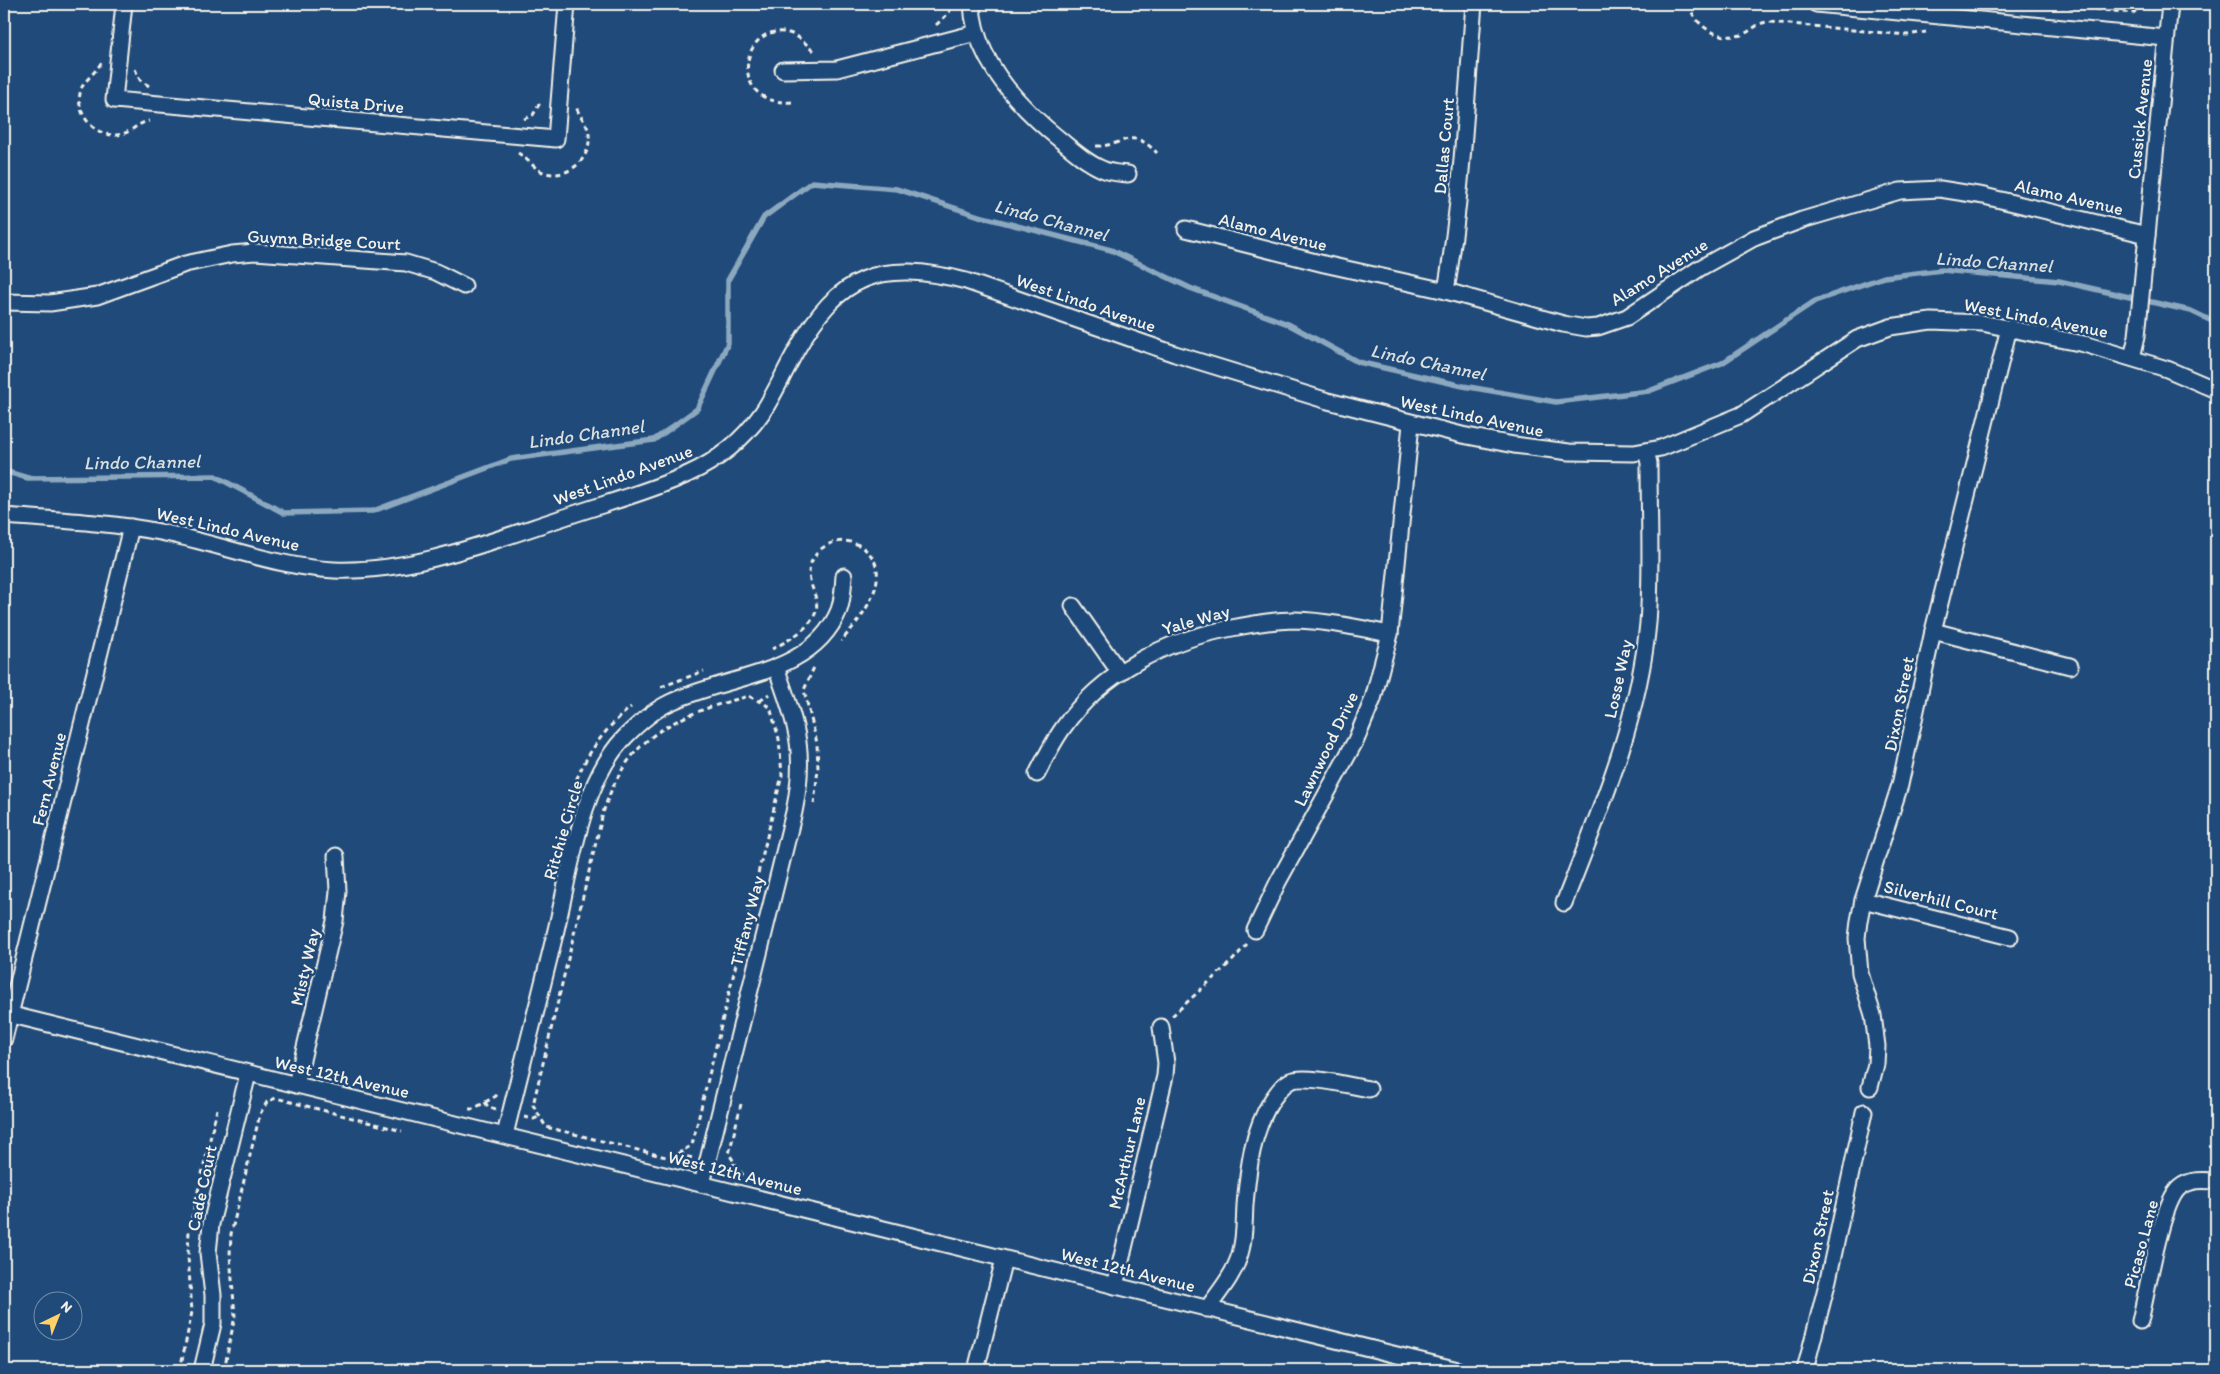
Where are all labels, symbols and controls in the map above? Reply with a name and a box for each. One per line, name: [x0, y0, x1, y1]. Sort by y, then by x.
street label: Cussick Avenue: [2123, 58, 2157, 180]
street label: Quista Drive: [307, 88, 405, 118]
street label: Dallas Court: [1429, 96, 1459, 195]
street label: Alamo Avenue: [2013, 174, 2125, 220]
water label: Lindo Channel: [992, 194, 1112, 247]
street label: Alamo Avenue: [1217, 208, 1329, 256]
street label: Guynn Bridge Court: [247, 225, 402, 255]
street label: Alamo Avenue: [1606, 233, 1712, 311]
water label: Lindo Channel: [1935, 246, 2055, 278]
street label: West Lindo Avenue: [1013, 269, 1159, 337]
street label: West Lindo Avenue: [1962, 293, 2110, 343]
water label: Lindo Channel: [1368, 339, 1489, 386]
street label: West Lindo Avenue: [1398, 390, 1546, 442]
water label: Lindo Channel: [527, 414, 647, 454]
street label: West Lindo Avenue: [550, 440, 696, 510]
water label: Lindo Channel: [83, 449, 202, 475]
street label: West Lindo Avenue: [154, 502, 302, 556]
street label: Yale Way: [1160, 600, 1233, 640]
street label: Losse Way: [1599, 637, 1637, 720]
street label: Dixon Street: [1879, 654, 1919, 753]
street label: Lawnwood Drive: [1289, 688, 1363, 810]
street label: Fern Avenue: [27, 730, 71, 828]
street label: Ritchie Circle: [538, 778, 588, 882]
street label: Tiffany Way: [725, 873, 769, 969]
street label: Silverhill Court: [1882, 875, 2001, 925]
street label: Misty Way: [285, 926, 325, 1008]
street label: West 12th Avenue: [272, 1051, 412, 1103]
street label: McArthur Lane: [1103, 1095, 1151, 1211]
street label: Cade Court: [182, 1143, 222, 1233]
street label: West 12th Avenue: [666, 1146, 804, 1200]
street label: Dixon Street: [1797, 1187, 1839, 1286]
street label: Picaso Lane: [2119, 1197, 2163, 1291]
street label: West 12th Avenue: [1059, 1243, 1197, 1297]
north arrow: [32, 1292, 82, 1342]
text: N: [57, 1297, 76, 1316]

